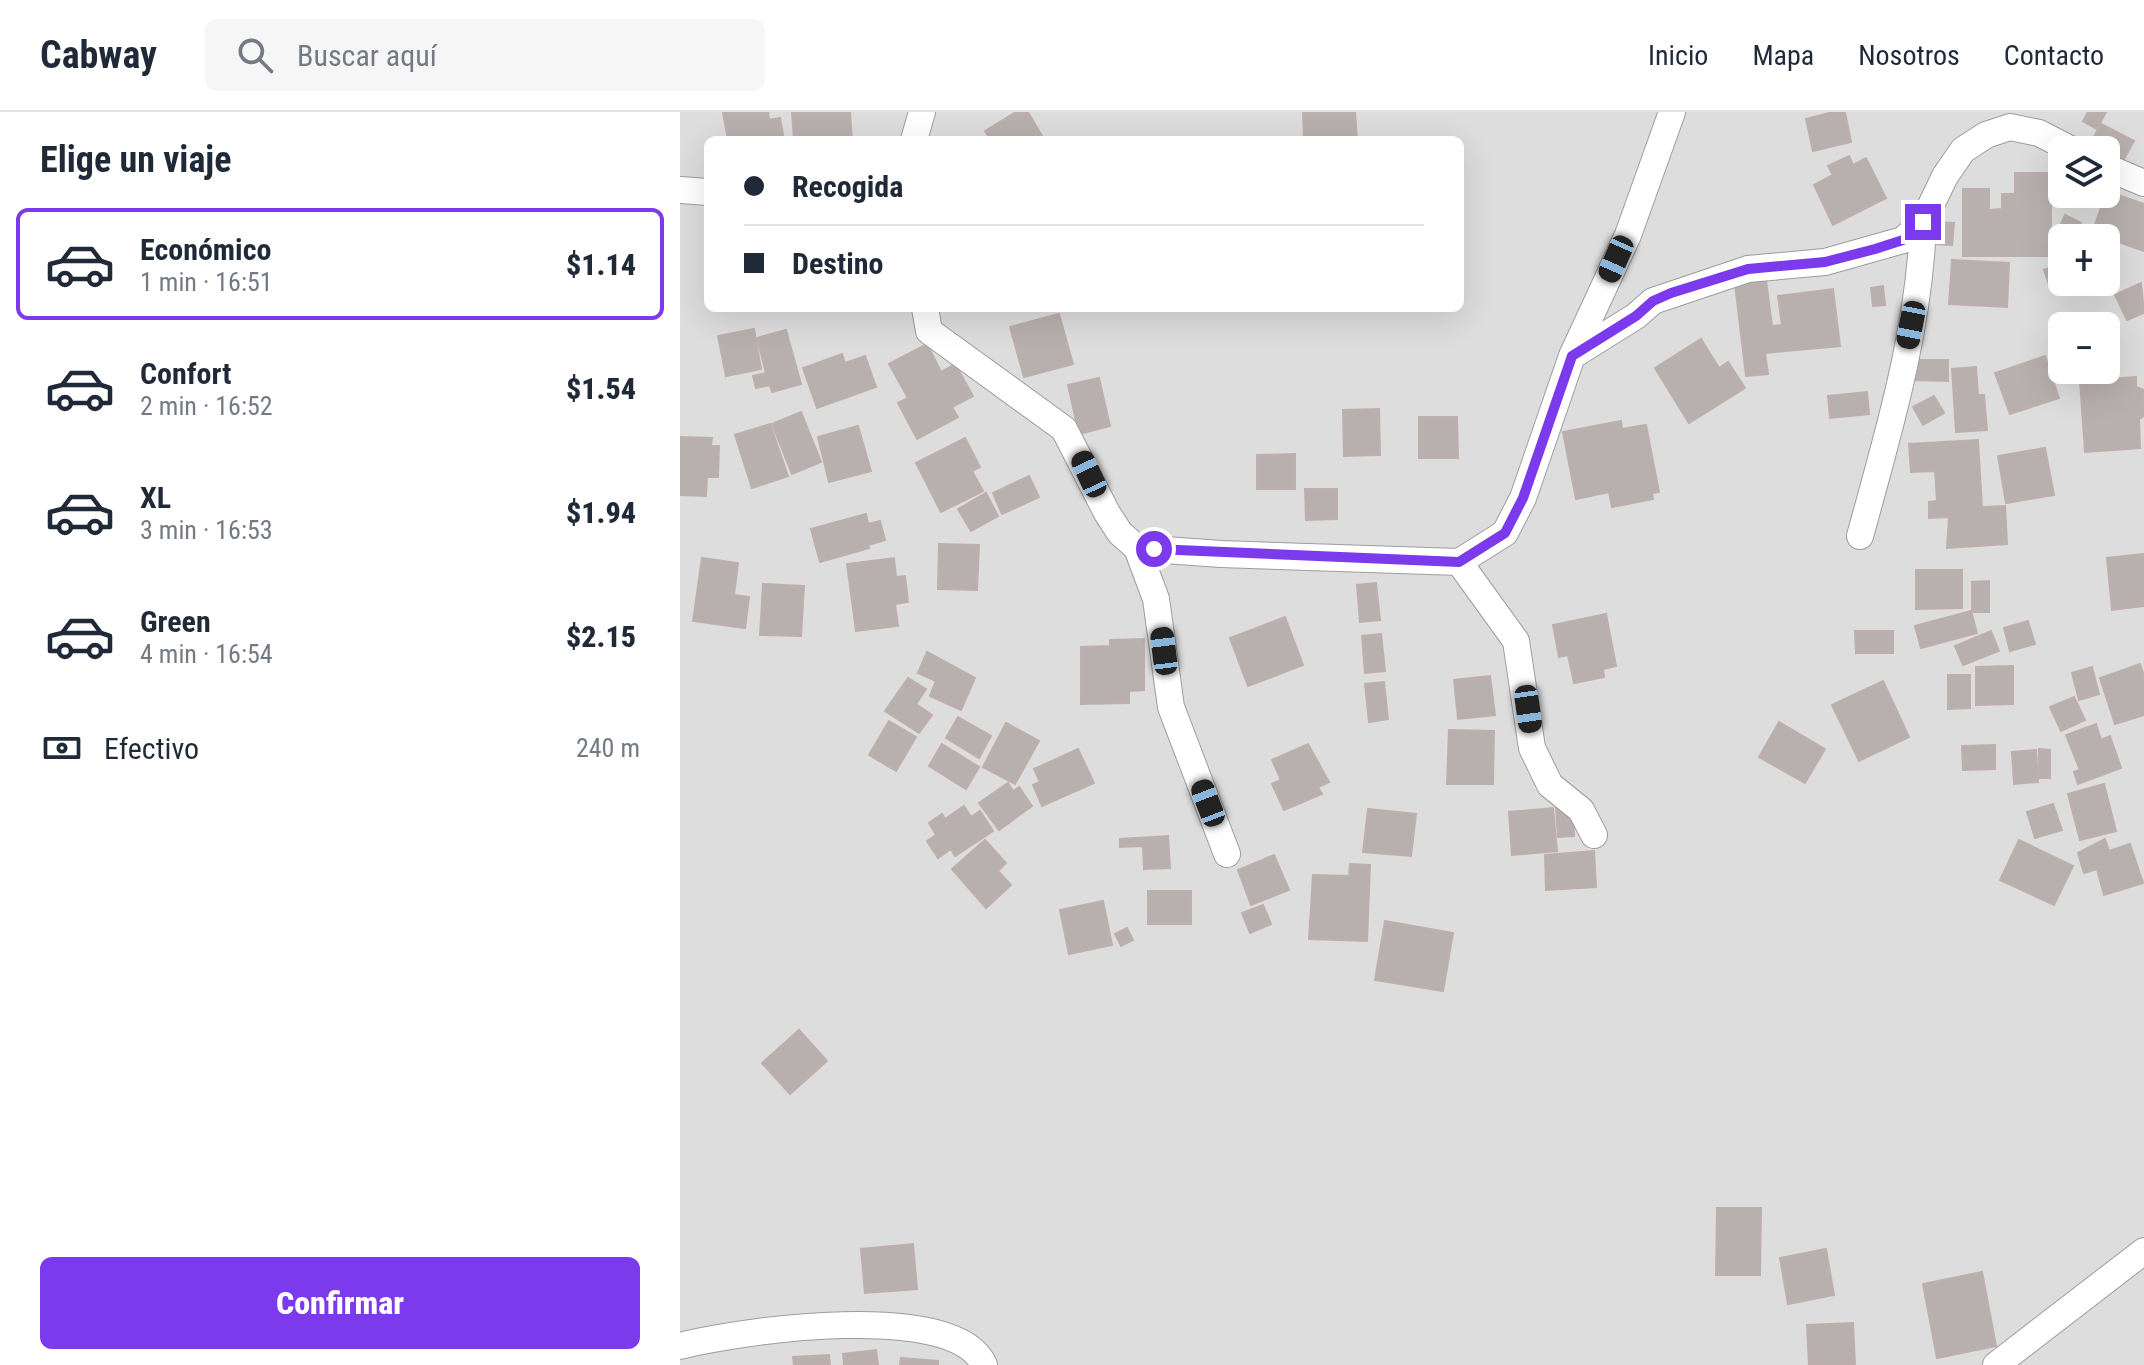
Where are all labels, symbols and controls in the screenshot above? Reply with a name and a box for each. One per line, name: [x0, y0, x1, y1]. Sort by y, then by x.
search box: [205, 19, 765, 91]
text: Cabway: [40, 33, 157, 77]
icon: search: [233, 33, 277, 77]
text: Buscar aquí: [297, 38, 437, 73]
text: Inicio: [1648, 39, 1708, 72]
text: Mapa: [1752, 39, 1814, 72]
text: Nosotros: [1858, 39, 1960, 72]
text: Contacto: [2004, 39, 2104, 72]
map controls: [2048, 136, 2120, 384]
button: layers: [2048, 136, 2120, 208]
text: Elige un viaje: [40, 139, 231, 181]
text: Recogida: [792, 169, 903, 204]
route end: [1905, 204, 1941, 240]
button: +: [2048, 224, 2120, 296]
icon: car: [44, 228, 116, 300]
text: Económico: [140, 232, 271, 267]
car: [1595, 232, 1637, 286]
text: Destino: [792, 246, 883, 281]
text: $1.14: [566, 247, 636, 282]
text: 1 min · 16:51: [140, 267, 273, 297]
car: [1895, 299, 1927, 351]
button: −: [2048, 312, 2120, 384]
icon: car: [44, 352, 116, 424]
text: Confort: [140, 356, 231, 391]
text: $1.54: [566, 371, 636, 406]
text: 2 min · 16:52: [140, 391, 273, 421]
car: [1068, 447, 1110, 501]
icon: car: [44, 476, 116, 548]
text: XL: [140, 480, 171, 515]
text: $1.94: [566, 495, 636, 530]
text: 3 min · 16:53: [140, 515, 273, 545]
route start: [1136, 531, 1172, 567]
icon: car: [44, 600, 116, 672]
text: Green: [140, 604, 211, 639]
text: $2.15: [566, 619, 636, 654]
car: [1149, 626, 1179, 676]
text: 4 min · 16:54: [140, 639, 273, 669]
car: [1513, 684, 1543, 734]
icon: cash: [40, 726, 84, 770]
text: Efectivo: [104, 731, 199, 766]
text: 240 m: [576, 733, 640, 763]
car: [1188, 776, 1228, 830]
button: Confirmar: [40, 1257, 640, 1349]

